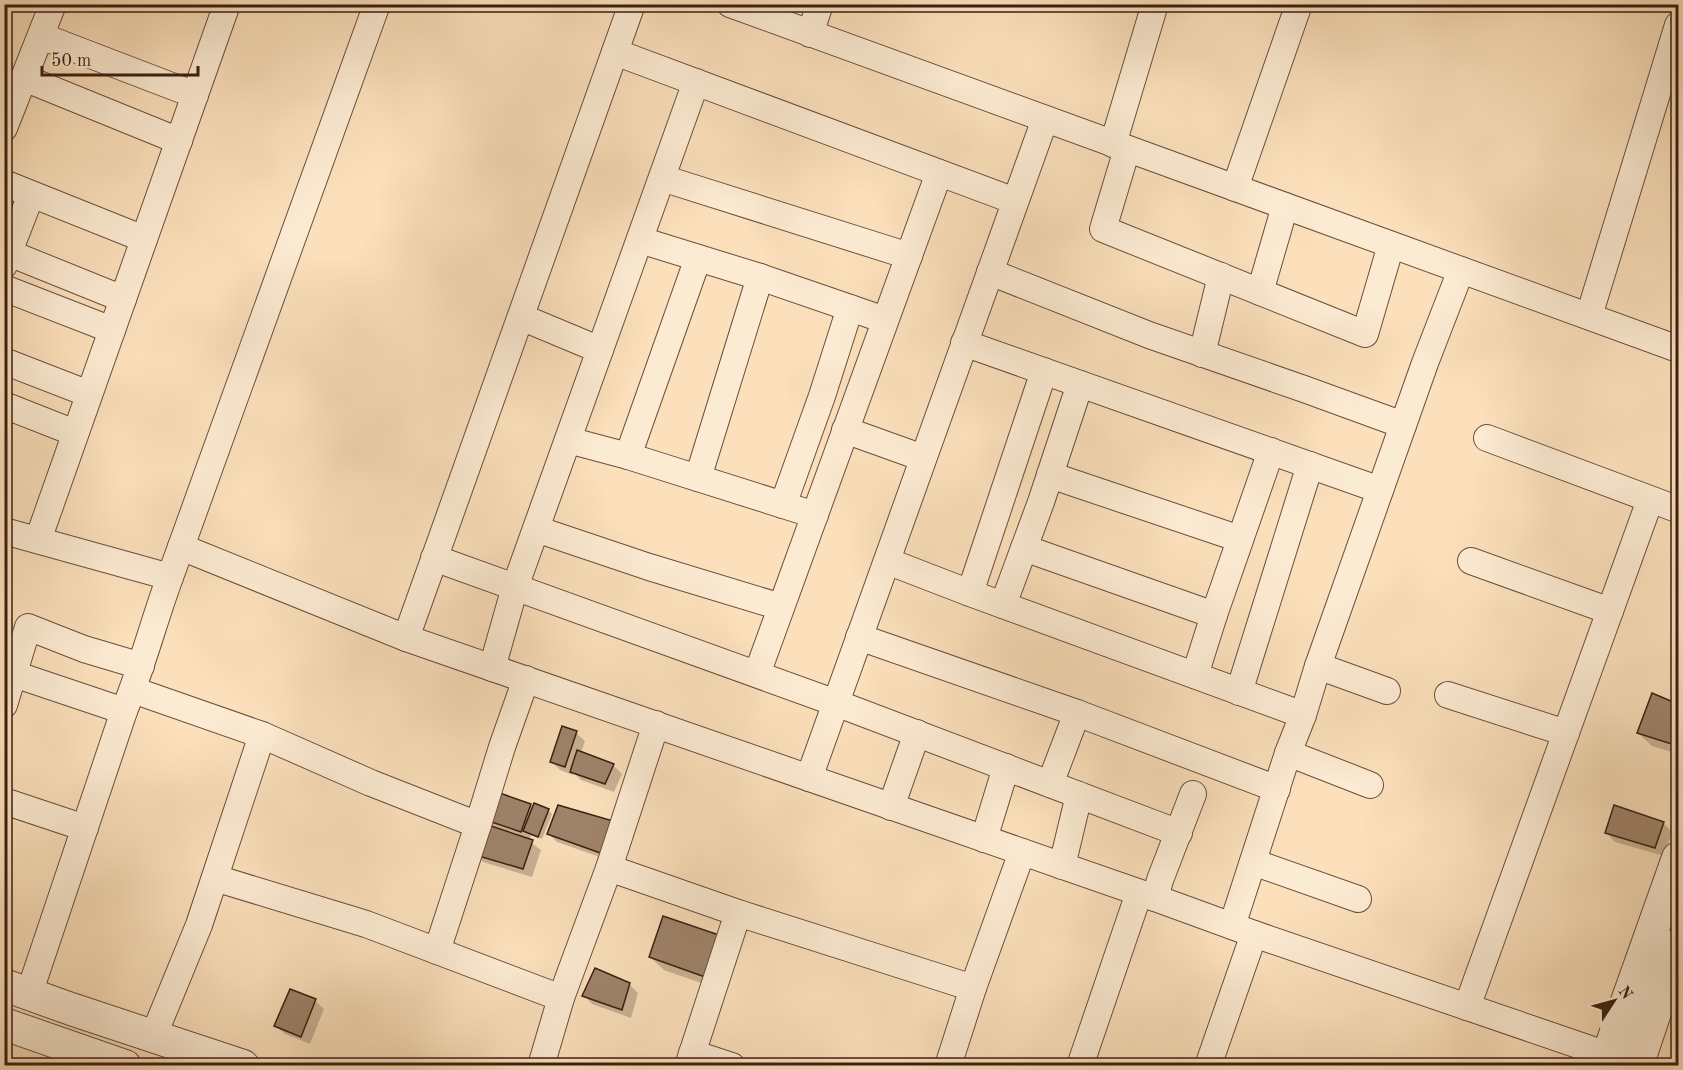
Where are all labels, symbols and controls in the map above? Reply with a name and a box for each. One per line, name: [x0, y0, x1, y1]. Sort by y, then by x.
scale bar: [42, 39, 198, 77]
text: 50 m: [51, 52, 91, 70]
north arrow: [1584, 971, 1644, 1031]
text: N: [1614, 984, 1635, 1004]

